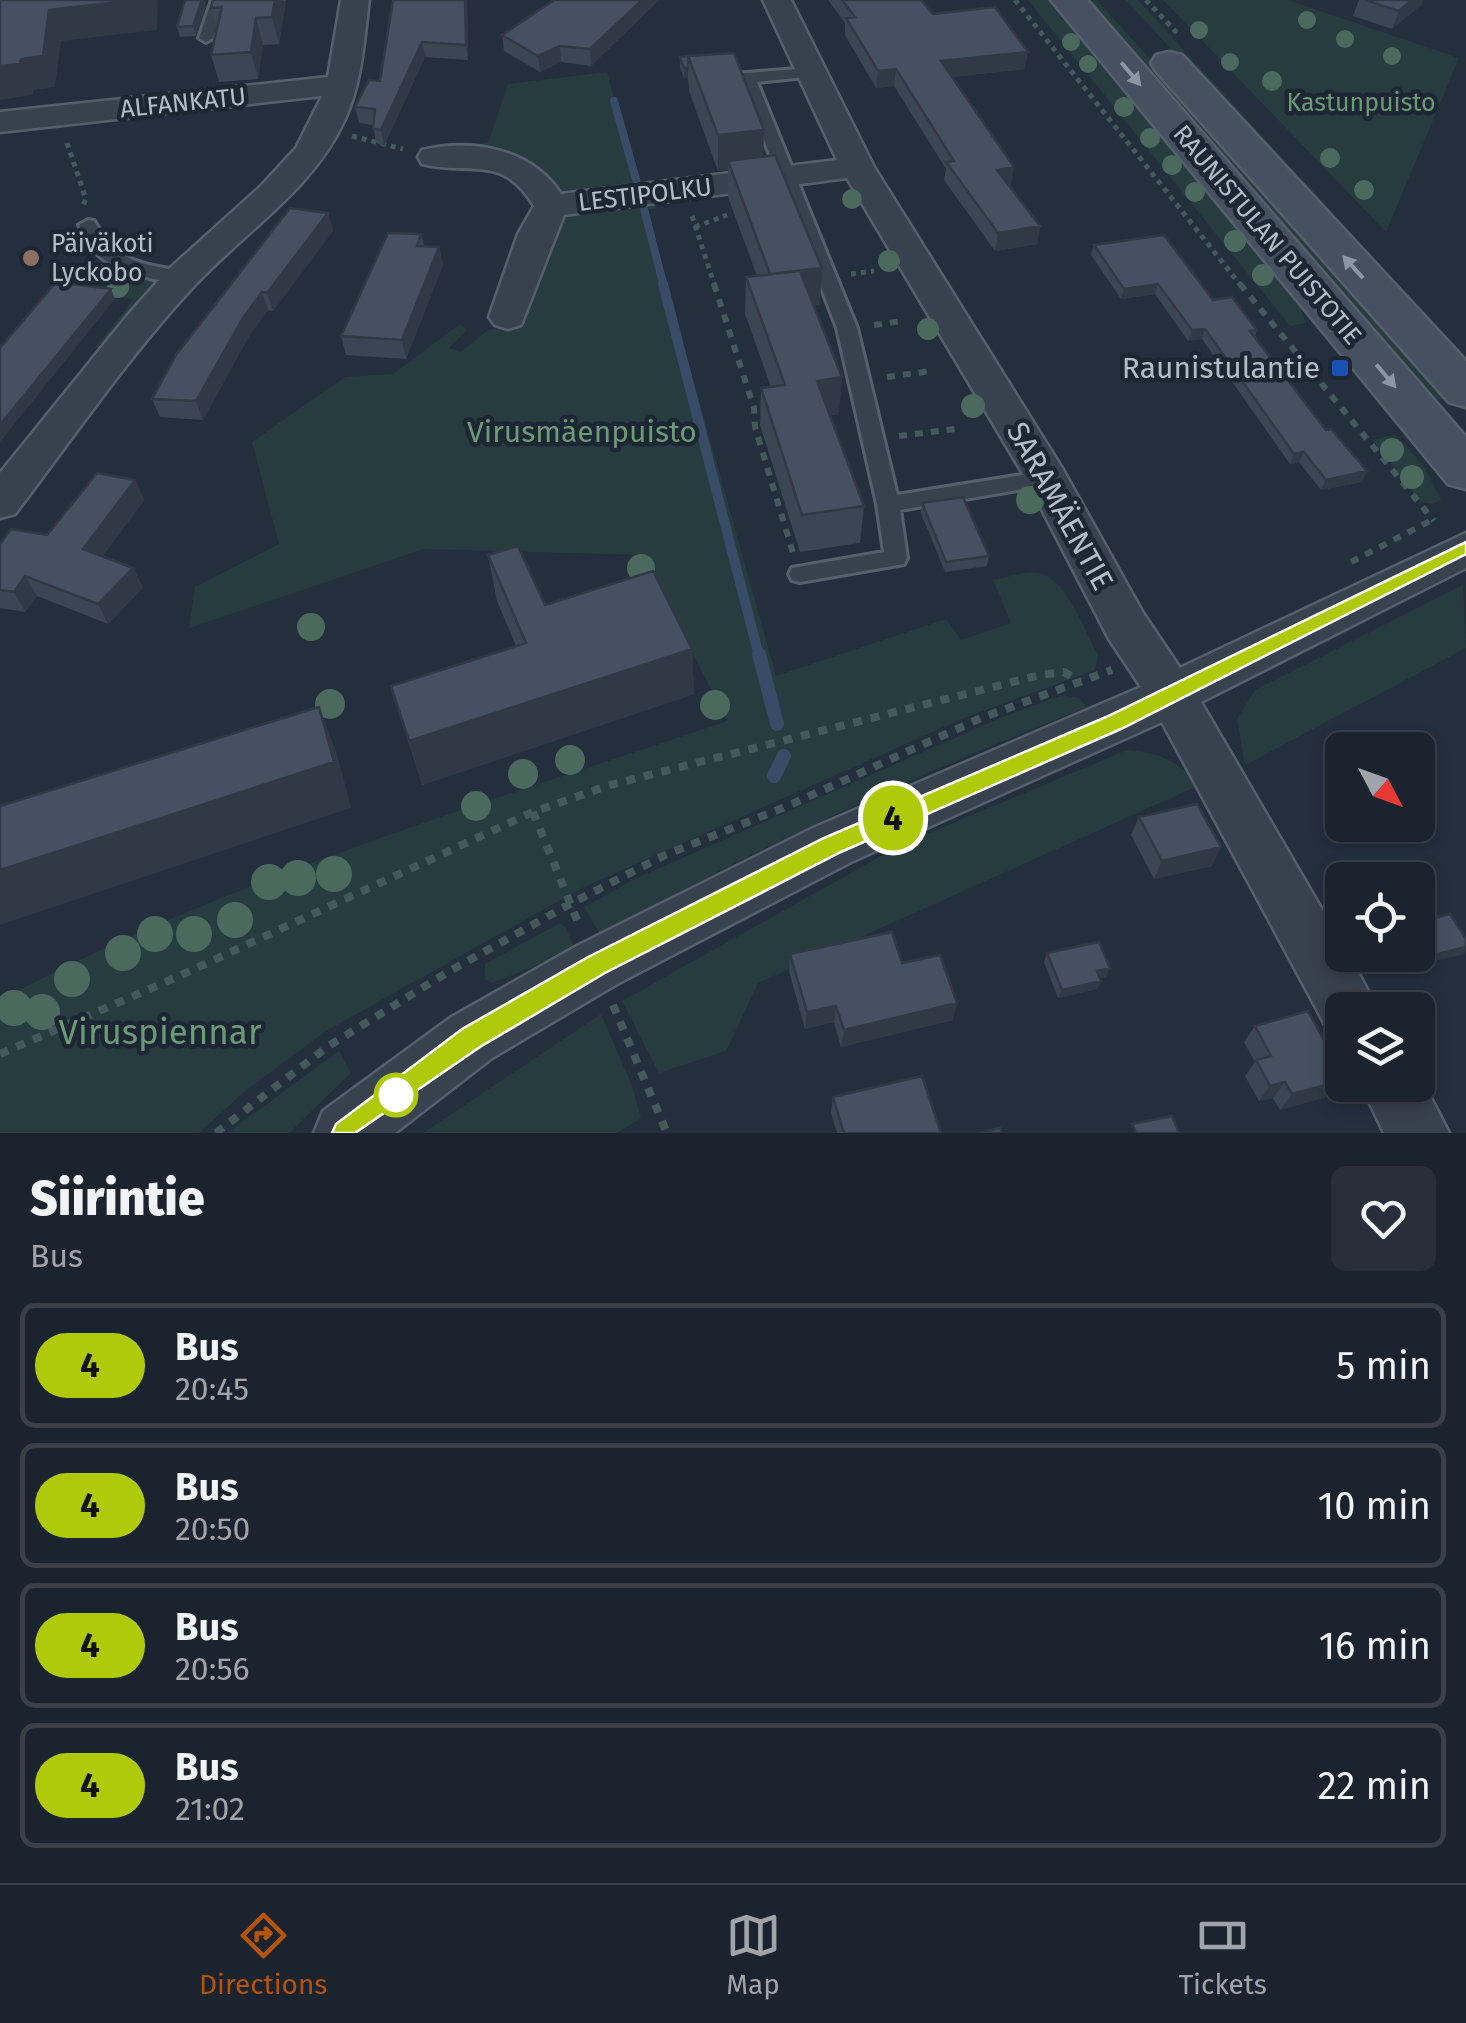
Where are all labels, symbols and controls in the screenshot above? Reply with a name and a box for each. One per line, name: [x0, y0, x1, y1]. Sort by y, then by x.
one-way arrow: [1120, 62, 1142, 87]
street label: ALFANKATU: [119, 81, 247, 125]
park label: Kastunpuisto: [1286, 88, 1436, 118]
street label: RAUNISTULAN PUISTOTIE: [1167, 119, 1367, 351]
street label: LESTIPOLKU: [577, 172, 713, 218]
place label: Päiväkoti Lyckobo: [51, 229, 154, 288]
marker: Päiväkoti Lyckobo: [20, 247, 42, 269]
one-way arrow: [1342, 255, 1365, 279]
place label: Raunistulantie: [1122, 350, 1320, 386]
marker: Raunistulantie: [1329, 357, 1351, 379]
one-way arrow: [1375, 364, 1396, 389]
park label: Virusmäenpuisto: [467, 414, 697, 450]
street label: SARAMÄENTIE: [999, 416, 1121, 596]
north arrow: [1325, 732, 1435, 842]
map controls: [1325, 732, 1435, 1102]
line badge: 4: [860, 786, 926, 850]
text: 4: [883, 797, 903, 839]
button: locate: [1325, 862, 1435, 972]
button: layers: [1325, 992, 1435, 1102]
park label: Viruspiennar: [59, 1011, 262, 1053]
unlabelled marker: [375, 1074, 417, 1116]
button: heart: [1331, 1166, 1436, 1271]
text: Siirintie: [30, 1170, 205, 1228]
text: Bus: [30, 1237, 83, 1275]
text: Bus: [175, 1324, 239, 1370]
text: 5 min: [1336, 1343, 1431, 1389]
text: 4: [80, 1344, 100, 1386]
text: 20:45: [175, 1370, 249, 1408]
text: Bus: [175, 1464, 239, 1510]
text: 10 min: [1318, 1483, 1431, 1529]
text: 4: [80, 1484, 100, 1526]
text: 20:50: [175, 1510, 250, 1548]
text: Bus: [175, 1604, 239, 1650]
text: 16 min: [1319, 1623, 1431, 1669]
text: 4: [80, 1624, 100, 1666]
text: 20:56: [175, 1650, 250, 1688]
text: Bus: [175, 1744, 239, 1790]
text: 22 min: [1318, 1763, 1431, 1809]
text: 4: [80, 1764, 100, 1806]
text: 21:02: [175, 1790, 245, 1828]
tab: Directions: [199, 1908, 327, 2001]
tab: Map: [726, 1908, 781, 2001]
tab: Tickets: [1179, 1908, 1267, 2001]

